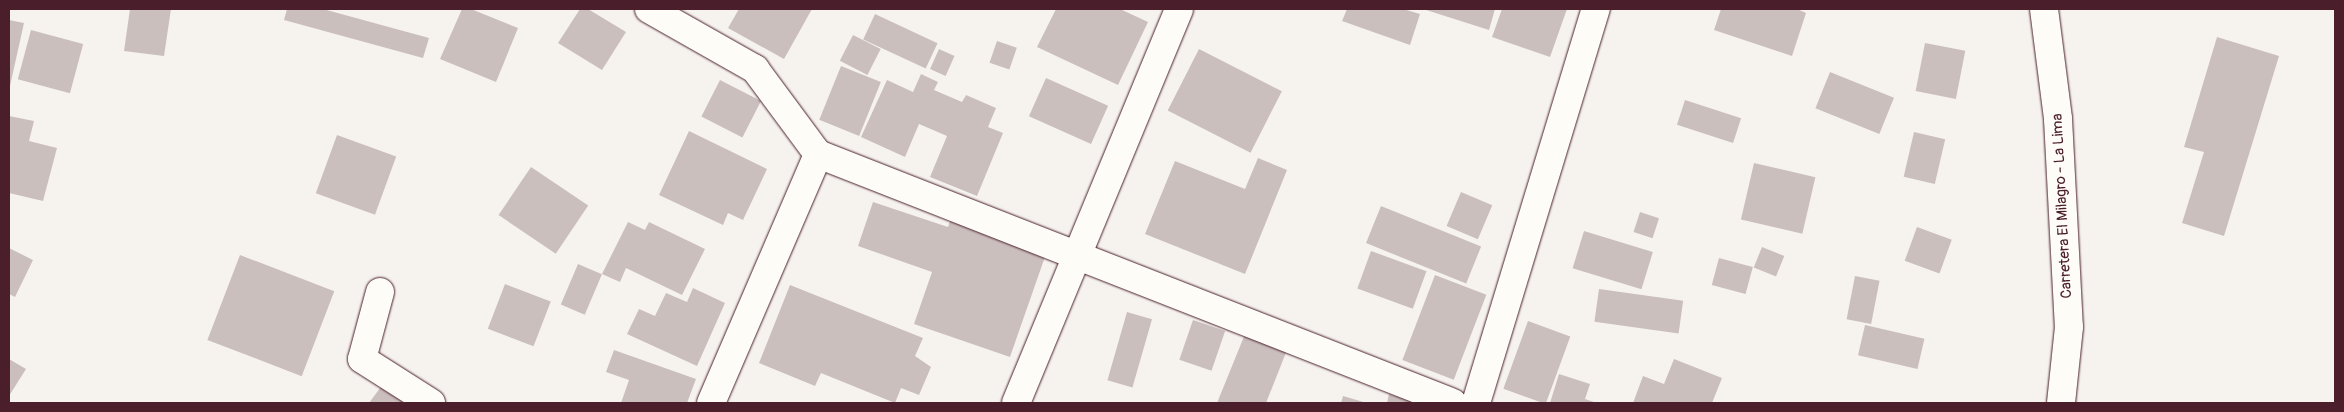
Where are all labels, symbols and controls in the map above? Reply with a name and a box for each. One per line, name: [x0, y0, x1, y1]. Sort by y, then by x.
street label: Carretera El Milagro - La Lima: [2048, 113, 2076, 299]

